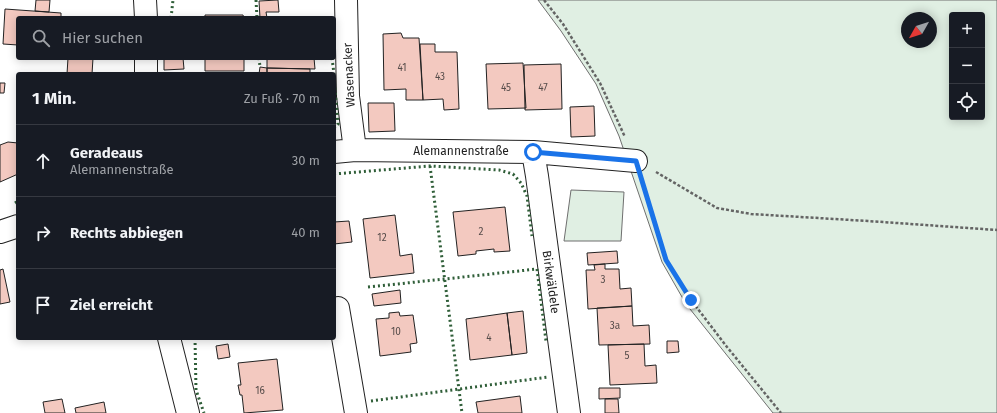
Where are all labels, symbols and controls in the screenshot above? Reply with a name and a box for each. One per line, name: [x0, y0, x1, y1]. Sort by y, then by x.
north arrow: [901, 12, 937, 48]
map controls: [949, 12, 985, 120]
button: +: [949, 12, 985, 48]
search box: [16, 16, 336, 60]
icon: search: [30, 27, 52, 49]
text: Hier suchen: [62, 29, 143, 47]
street label: Wasenacker: [340, 42, 358, 108]
button: −: [949, 48, 985, 84]
house number: 41: [397, 62, 407, 74]
house number: 43: [435, 71, 445, 83]
house number: 45: [501, 82, 511, 94]
house number: 47: [538, 82, 548, 94]
button: locate: [949, 84, 985, 120]
text: 1 Min.: [32, 88, 76, 109]
text: Zu Fuß · 70 m: [244, 91, 320, 106]
route start: [524, 143, 542, 161]
text: Geradeaus: [70, 144, 143, 162]
street label: Alemannenstraße: [413, 144, 509, 158]
icon: ahead: [32, 150, 54, 172]
text: 30 m: [292, 153, 320, 168]
text: Alemannenstraße: [70, 162, 174, 177]
icon: right: [32, 222, 54, 244]
text: Rechts abbiegen: [70, 224, 183, 242]
text: 40 m: [291, 225, 320, 240]
house number: 2: [479, 226, 484, 238]
house number: 12: [377, 232, 387, 244]
street label: Birkwäldele: [540, 250, 562, 314]
house number: 3: [601, 274, 606, 286]
route end: [682, 291, 700, 309]
icon: arrive: [32, 294, 54, 316]
text: Ziel erreicht: [70, 296, 153, 314]
house number: 3a: [610, 320, 620, 332]
house number: 10: [391, 326, 401, 338]
house number: 4: [486, 332, 492, 344]
house number: 5: [624, 350, 630, 362]
house number: 16: [255, 385, 265, 397]

